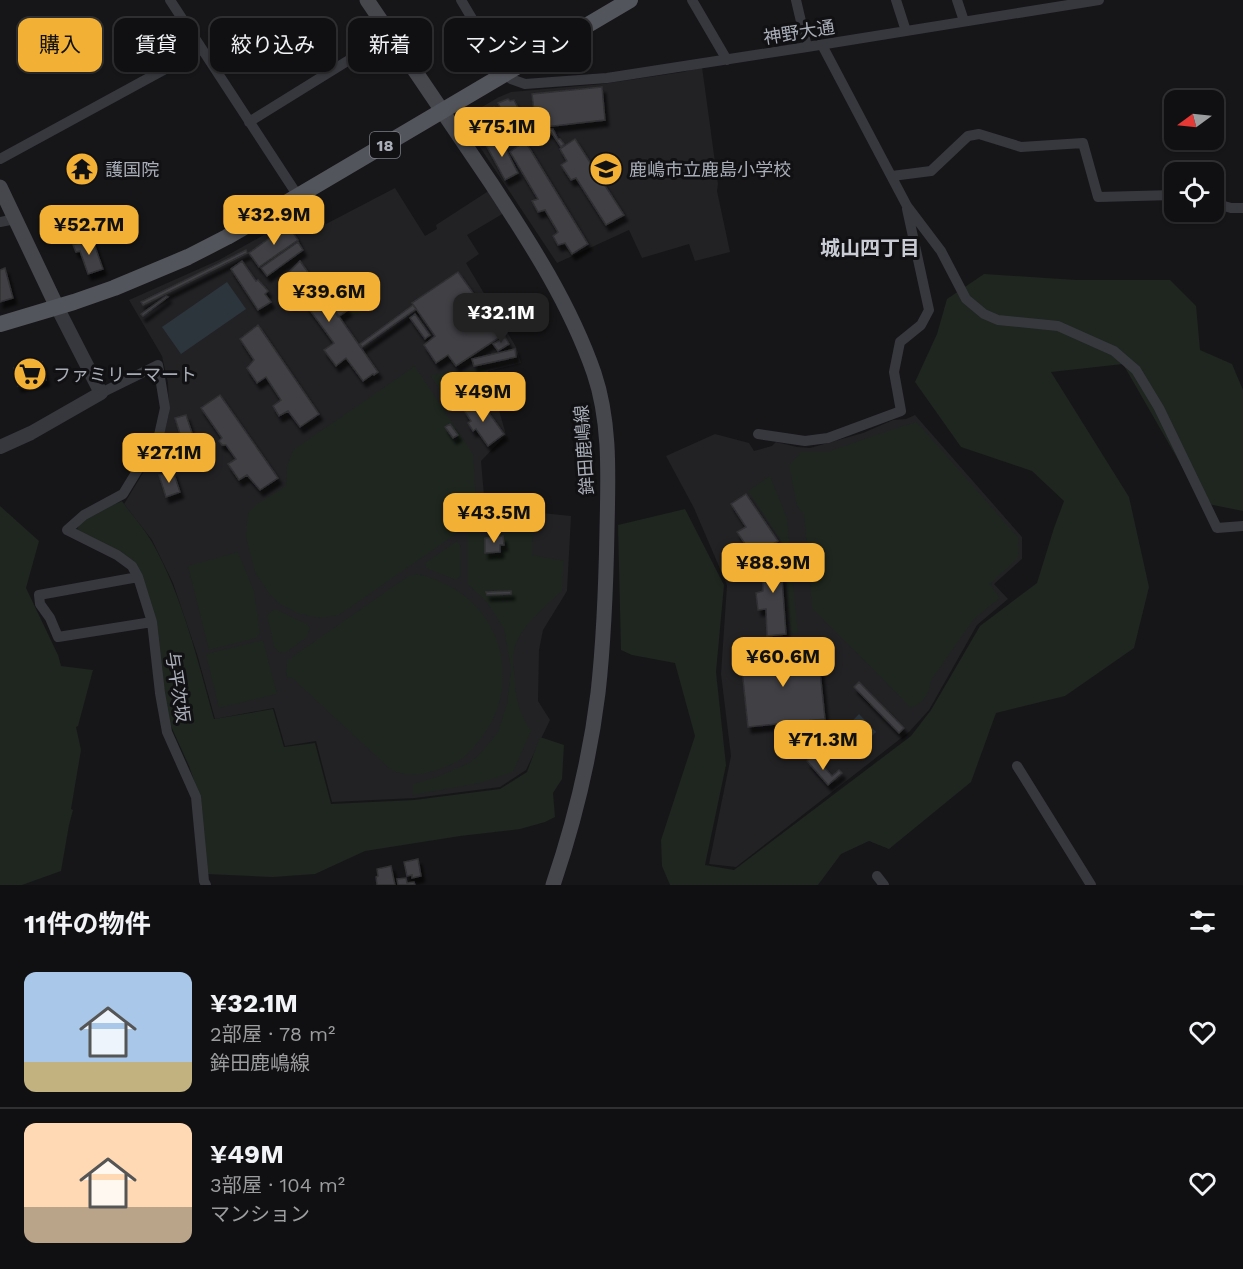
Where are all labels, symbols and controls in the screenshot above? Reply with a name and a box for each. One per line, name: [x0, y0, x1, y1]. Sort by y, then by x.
street label: 神野大通: [762, 16, 836, 48]
chip: 購入: [18, 18, 102, 72]
chip: 賃貸: [114, 18, 198, 72]
chip: 絞り込み: [210, 18, 336, 72]
chip: 新着: [348, 18, 432, 72]
chip: マンション: [444, 18, 591, 72]
north arrow: [1164, 90, 1224, 150]
map controls: [1164, 90, 1224, 222]
pin: ¥75.1M: [453, 107, 551, 158]
text: ¥75.1M: [468, 114, 536, 138]
road number: 18: [370, 132, 400, 158]
temple icon: 護国院: [64, 151, 100, 187]
school or university icon: 鹿嶋市立鹿島小学校: [588, 151, 624, 187]
place label: 護国院: [105, 159, 159, 180]
place label: 鹿嶋市立鹿島小学校: [629, 159, 791, 180]
button: locate: [1164, 162, 1224, 222]
pin: ¥32.9M: [225, 195, 323, 246]
text: ¥32.9M: [237, 202, 311, 226]
pin: ¥52.7M: [40, 205, 138, 256]
text: ¥52.7M: [54, 212, 124, 236]
district label: 城山四丁目: [820, 236, 920, 260]
pin: ¥39.6M: [280, 272, 378, 323]
text: ¥39.6M: [292, 279, 366, 303]
pin: ¥32.1M: [452, 293, 550, 344]
text: ¥32.1M: [467, 300, 535, 324]
supermarket icon: ファミリーマート: [12, 356, 48, 392]
place label: ファミリーマート: [53, 364, 197, 385]
pin: ¥49M: [447, 372, 519, 423]
text: ¥49M: [455, 379, 511, 403]
street label: 鉾田鹿嶋線: [570, 404, 598, 496]
pin: ¥27.1M: [120, 433, 218, 484]
text: ¥27.1M: [136, 440, 202, 464]
pin: ¥43.5M: [445, 493, 543, 544]
text: ¥43.5M: [457, 500, 531, 524]
pin: ¥88.9M: [724, 543, 822, 594]
text: ¥88.9M: [736, 550, 810, 574]
pin: ¥60.6M: [734, 637, 832, 688]
text: ¥60.6M: [746, 644, 820, 668]
street label: 与平次坂: [162, 650, 194, 724]
pin: ¥71.3M: [774, 720, 872, 771]
text: ¥71.3M: [788, 727, 858, 751]
icon: filters: [1186, 905, 1219, 938]
text: 11件の物件: [24, 909, 150, 939]
text: ¥32.1M: [210, 988, 298, 1018]
icon: home: [72, 996, 144, 1068]
icon: heart: [1186, 1016, 1219, 1049]
text: 2部屋 · 78 m²: [210, 1022, 335, 1046]
text: 鉾田鹿嶋線: [210, 1051, 310, 1075]
text: ¥49M: [210, 1139, 284, 1169]
icon: home: [72, 1147, 144, 1219]
icon: heart: [1186, 1167, 1219, 1200]
text: 3部屋 · 104 m²: [210, 1173, 345, 1197]
text: マンション: [210, 1202, 310, 1226]

